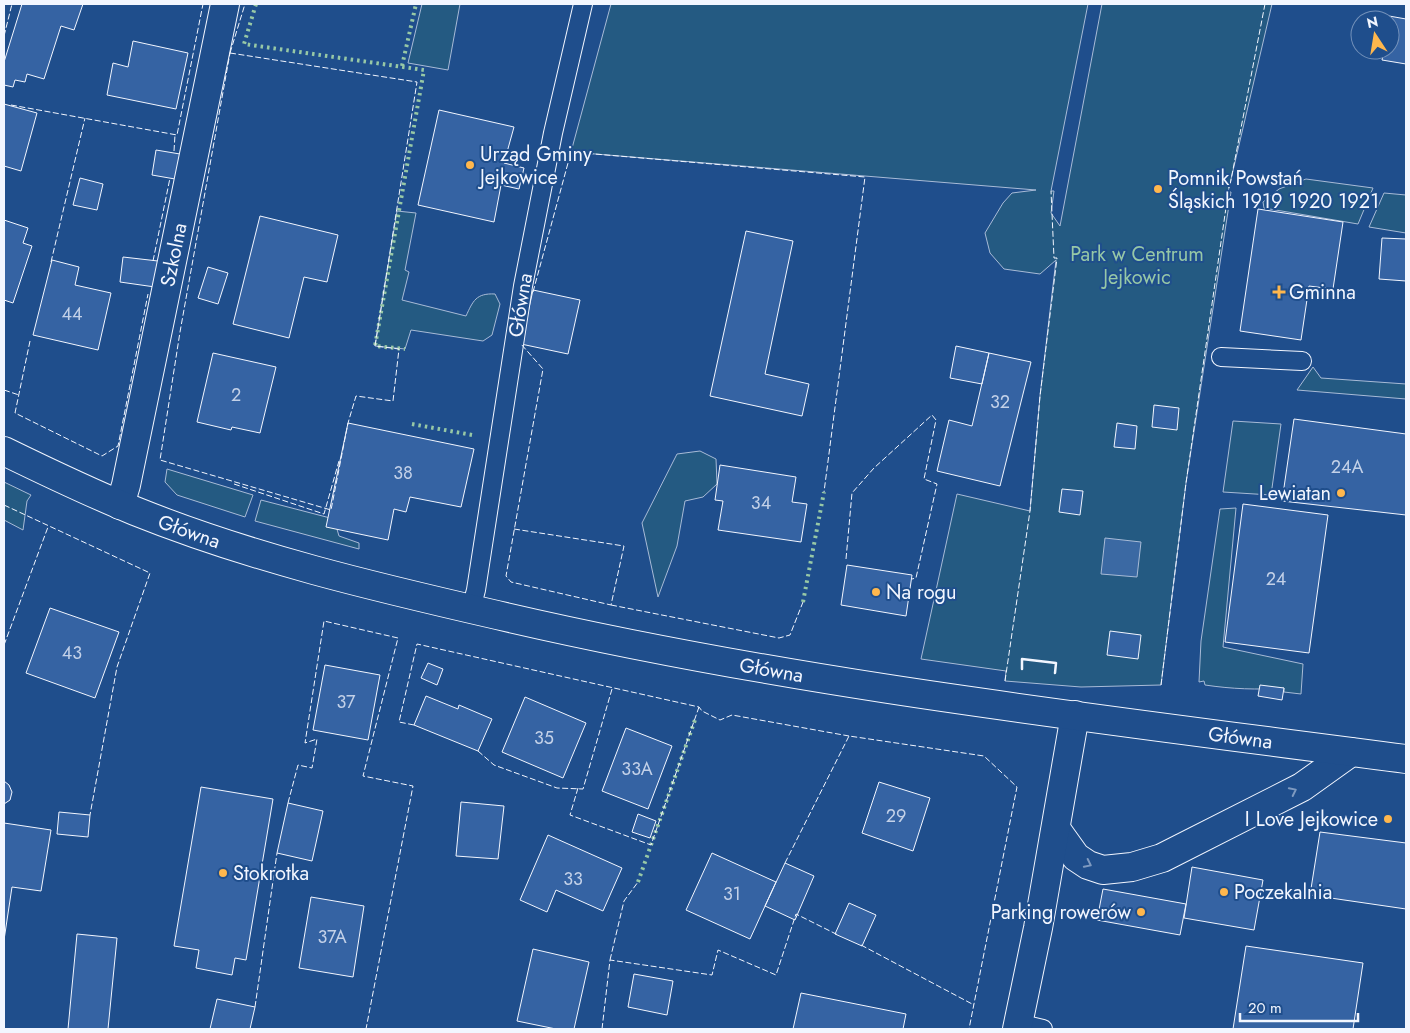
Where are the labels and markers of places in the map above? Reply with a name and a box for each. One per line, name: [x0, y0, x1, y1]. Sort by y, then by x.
place label: Urząd Gminy Jejkowice: [477, 140, 592, 192]
marker: Urząd Gminy Jejkowice: [464, 159, 476, 171]
place label: Pomnik Powstań Śląskich 1919 1920 1921: [1168, 164, 1379, 216]
marker: Pomnik Powstań Śląskich 1919 1920 1921: [1152, 183, 1164, 195]
place label: Gminna: [1289, 278, 1356, 307]
marker: Gminna: [1273, 286, 1285, 298]
place label: Lewiatan: [1259, 479, 1331, 508]
marker: Lewiatan: [1335, 487, 1347, 499]
place label: Na rogu: [886, 578, 957, 607]
marker: Na rogu: [870, 586, 882, 598]
place label: I Love Jejkowice: [1245, 805, 1378, 834]
marker: I Love Jejkowice: [1382, 813, 1394, 825]
place label: Stokrotka: [233, 859, 309, 888]
marker: Stokrotka: [217, 867, 229, 879]
place label: Poczekalnia: [1234, 878, 1332, 907]
marker: Poczekalnia: [1218, 886, 1230, 898]
place label: Parking rowerów: [991, 898, 1131, 927]
marker: Parking rowerów: [1135, 906, 1147, 918]

